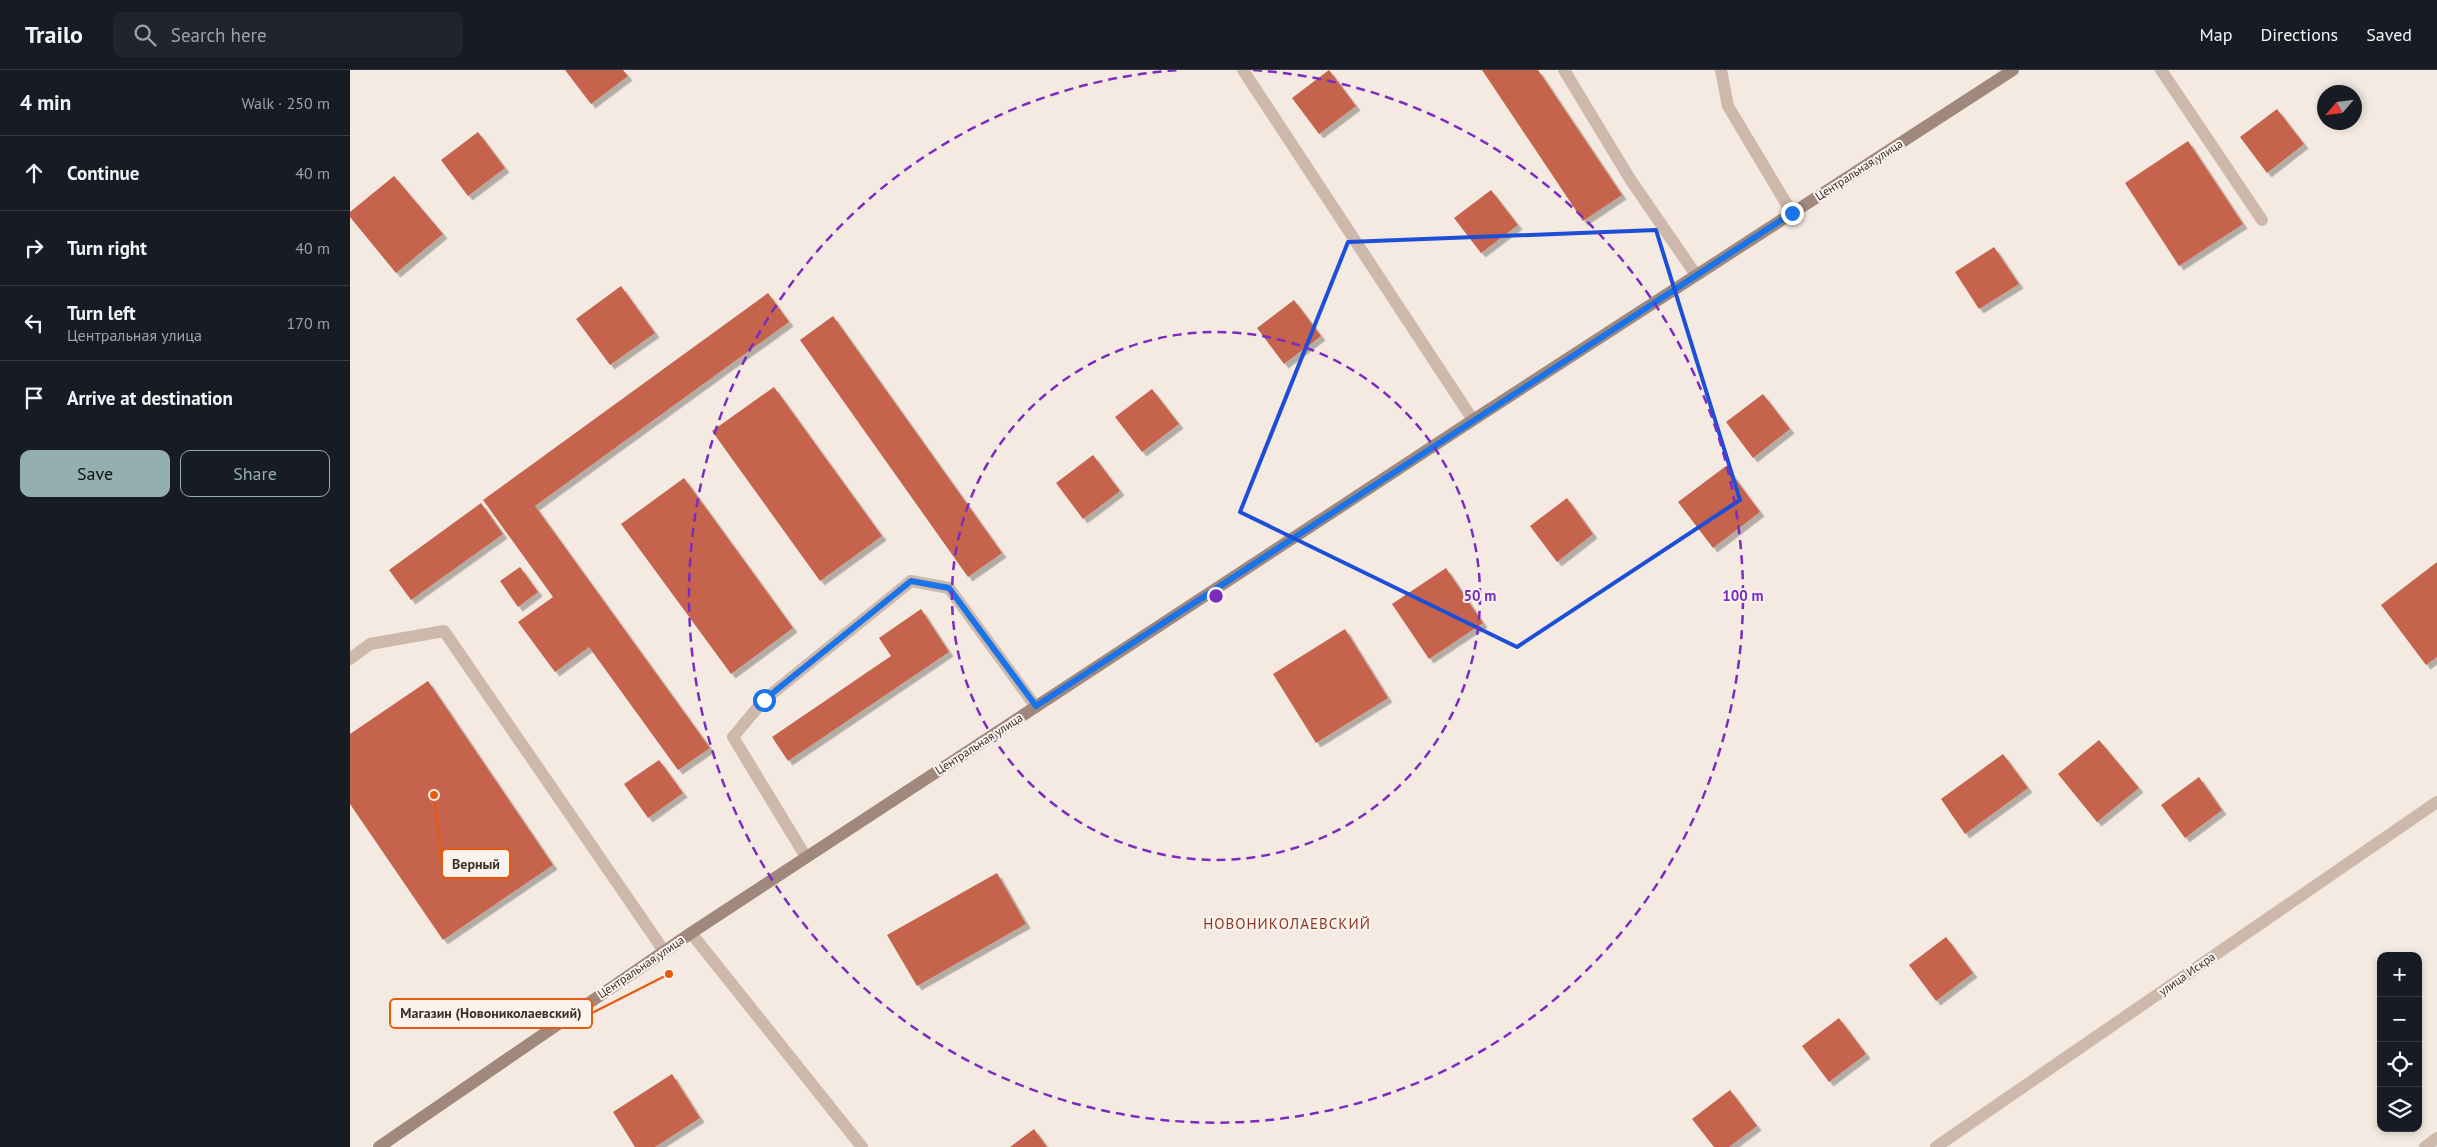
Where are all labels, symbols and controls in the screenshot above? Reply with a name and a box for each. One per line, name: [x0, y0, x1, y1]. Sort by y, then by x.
search box: [113, 12, 463, 57]
text: Trailo: [25, 19, 83, 50]
icon: search: [131, 21, 159, 49]
text: Search here: [171, 23, 267, 47]
text: Map: [2200, 23, 2232, 46]
text: Directions: [2260, 23, 2338, 46]
text: Saved: [2366, 23, 2412, 46]
north arrow: [2317, 85, 2362, 130]
text: 4 min: [20, 89, 71, 116]
text: Walk · 250 m: [241, 93, 330, 113]
street label: Центральная улица: [1812, 136, 1905, 203]
icon: ahead: [20, 159, 48, 187]
text: Continue: [67, 161, 139, 185]
text: 40 m: [295, 163, 330, 183]
route end: [1781, 202, 1804, 225]
icon: right: [20, 234, 48, 262]
text: Turn right: [67, 236, 147, 260]
text: 40 m: [295, 238, 330, 258]
text: Turn left: [67, 301, 136, 325]
icon: left: [20, 309, 48, 337]
text: 170 m: [287, 313, 330, 333]
text: Центральная улица: [67, 325, 202, 345]
icon: arrive: [20, 384, 48, 412]
text: Arrive at destination: [67, 386, 233, 410]
button: Save: [20, 450, 170, 497]
button: Share: [180, 450, 330, 497]
text: 50 m: [1464, 586, 1496, 605]
text: 100 m: [1722, 586, 1764, 605]
centre of rings: [1207, 587, 1225, 605]
route start: [753, 689, 776, 712]
street label: Центральная улица: [932, 710, 1025, 777]
callout: Верный: [442, 849, 510, 878]
text: Верный: [452, 855, 500, 873]
district label: НОВОНИКОЛАЕВСКИЙ: [1203, 914, 1371, 933]
street label: Центральная улица: [595, 932, 687, 1001]
street label: улица Искра: [2156, 949, 2218, 999]
map controls: [2377, 952, 2422, 1132]
button: +: [2377, 952, 2422, 997]
button: −: [2377, 997, 2422, 1042]
callout: Магазин (Новониколаевский): [390, 999, 592, 1028]
text: Магазин (Новониколаевский): [400, 1004, 582, 1022]
button: locate: [2377, 1042, 2422, 1087]
button: layers: [2377, 1087, 2422, 1132]

